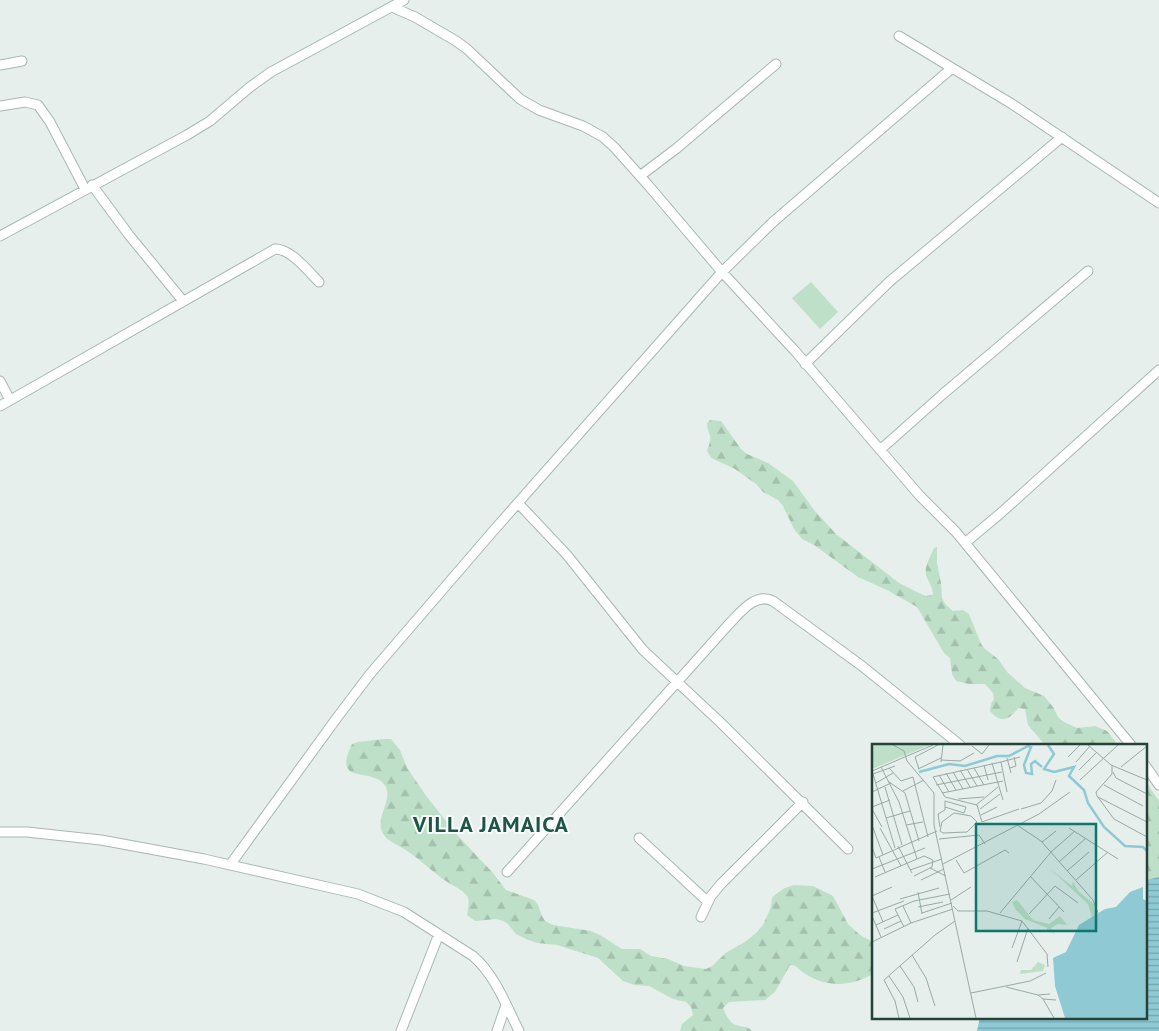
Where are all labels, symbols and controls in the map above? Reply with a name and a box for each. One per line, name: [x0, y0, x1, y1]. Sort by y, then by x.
inset map: [872, 744, 1146, 1018]
district label: VILLA JAMAICA: [412, 810, 569, 838]

